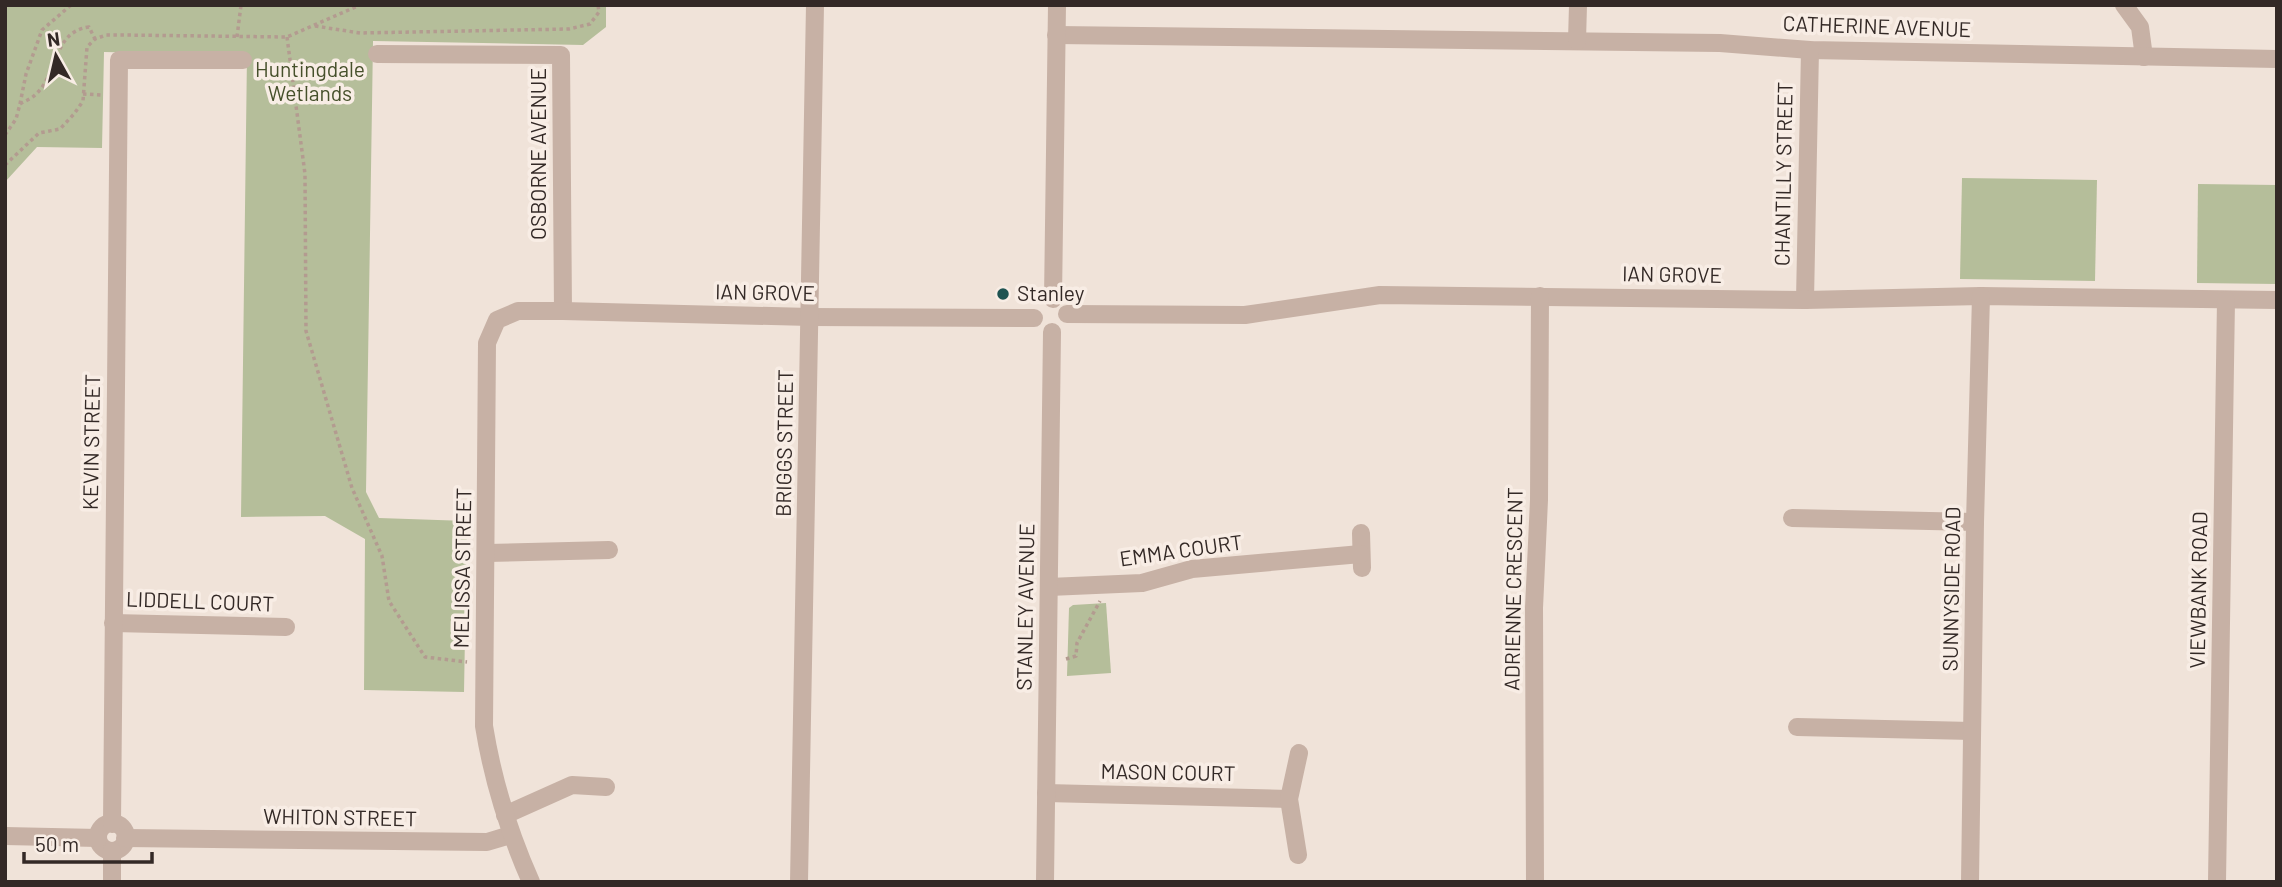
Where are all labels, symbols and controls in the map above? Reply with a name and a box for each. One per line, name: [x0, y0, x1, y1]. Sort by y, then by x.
street label: CATHERINE AVENUE: [1782, 10, 1972, 41]
north arrow: [21, 21, 91, 91]
text: N: [46, 26, 61, 51]
park label: Huntingdale Wetlands: [255, 56, 365, 105]
street label: OSBORNE AVENUE: [525, 68, 550, 240]
street label: CHANTILLY STREET: [1768, 81, 1797, 266]
street label: IAN GROVE: [1622, 260, 1722, 287]
street label: IAN GROVE: [715, 278, 815, 305]
place label: Stanley: [1017, 280, 1085, 305]
marker: Stanley: [995, 286, 1011, 302]
street label: BRIGGS STREET: [770, 369, 797, 517]
street label: KEVIN STREET: [77, 374, 104, 510]
street label: MELISSA STREET: [448, 487, 475, 648]
street label: ADRIENNE CRESCENT: [1498, 487, 1527, 691]
street label: SUNNYSIDE ROAD: [1937, 506, 1964, 672]
street label: VIEWBANK ROAD: [2184, 511, 2211, 669]
street label: STANLEY AVENUE: [1011, 523, 1038, 691]
street label: EMMA COURT: [1118, 529, 1244, 571]
street label: LIDDELL COURT: [126, 585, 275, 616]
street label: MASON COURT: [1100, 758, 1236, 785]
street label: WHITON STREET: [263, 803, 417, 830]
scale bar: [24, 820, 152, 864]
text: 50 m: [35, 831, 79, 856]

